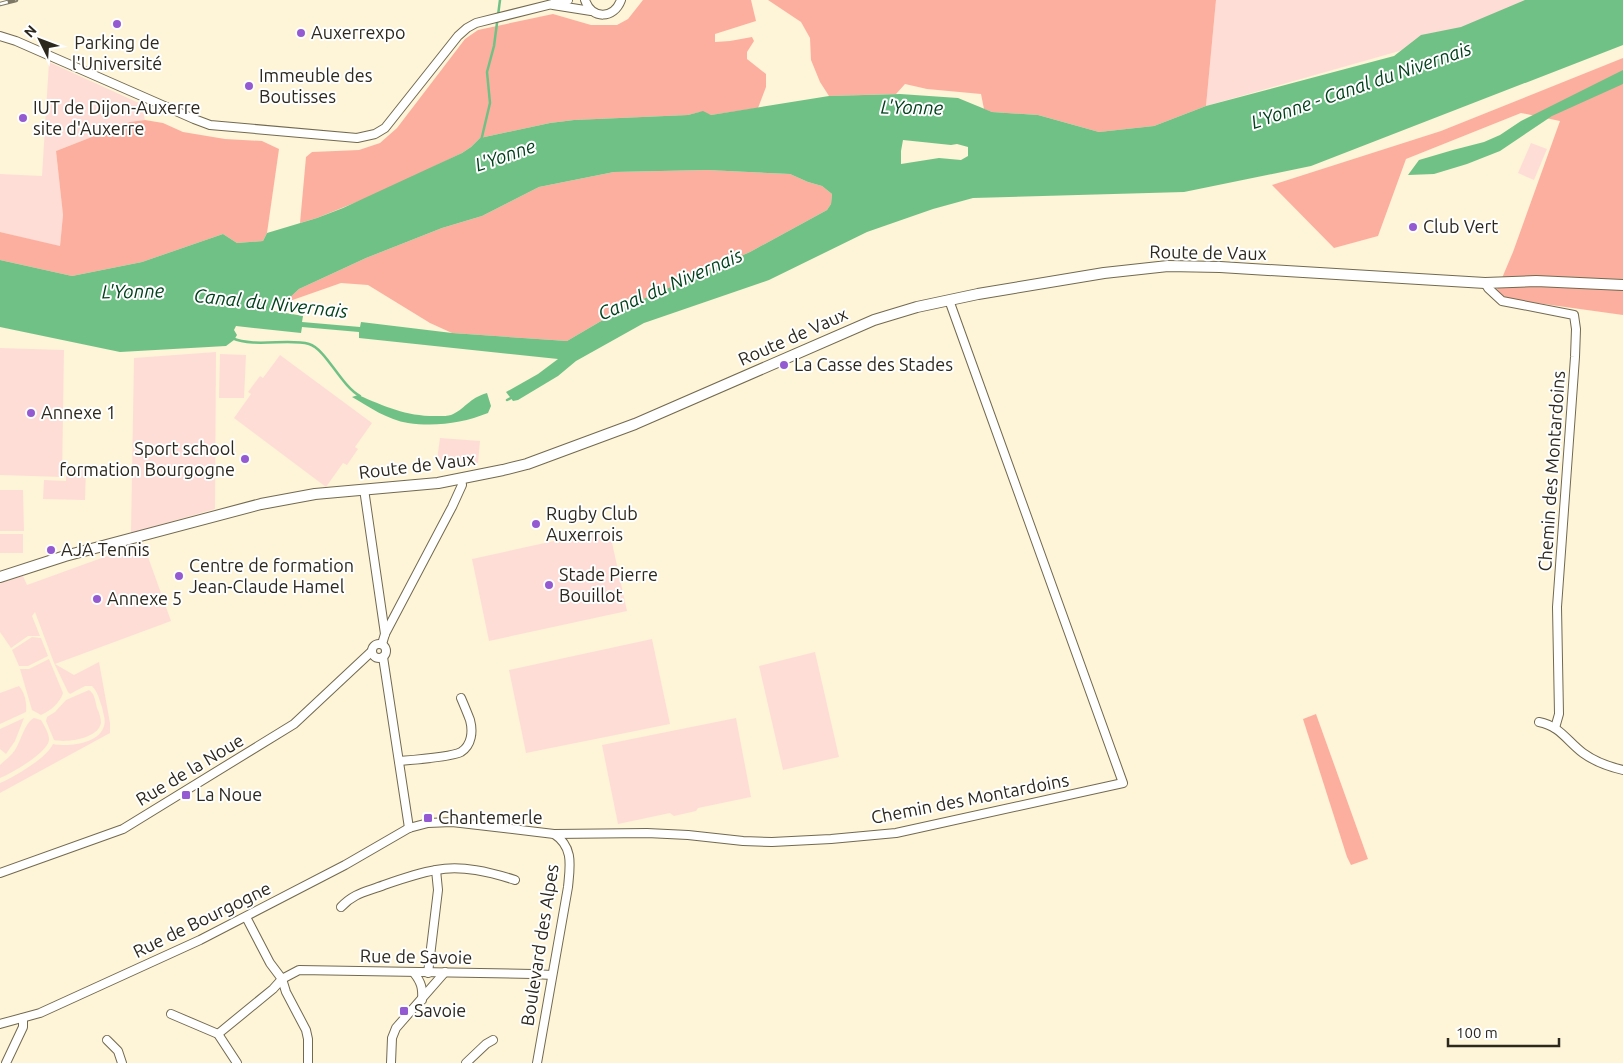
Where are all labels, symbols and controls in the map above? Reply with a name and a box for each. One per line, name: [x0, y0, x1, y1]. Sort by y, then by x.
north arrow: [15, 15, 65, 65]
marker: Parking de l'Université: [111, 18, 123, 30]
text: N: [21, 22, 40, 41]
place label: Auxerrexpo: [311, 22, 406, 42]
marker: Auxerrexpo: [295, 27, 307, 39]
place label: Parking de l'Université: [72, 32, 162, 73]
water label: L'Yonne - Canal du Nivernais: [1248, 37, 1474, 133]
place label: Immeuble des Boutisses: [259, 65, 373, 106]
marker: Immeuble des Boutisses: [243, 80, 255, 92]
water label: L'Yonne: [881, 95, 944, 119]
place label: IUT de Dijon-Auxerre site d'Auxerre: [33, 97, 200, 138]
marker: IUT de Dijon-Auxerre site d'Auxerre: [17, 112, 29, 124]
water label: L'Yonne: [472, 134, 539, 176]
place label: Club Vert: [1423, 216, 1498, 236]
marker: Club Vert: [1407, 221, 1419, 233]
street label: Route de Vaux: [1149, 241, 1267, 263]
water label: Canal du Nivernais: [594, 244, 746, 324]
water label: L'Yonne: [102, 279, 165, 303]
water label: Canal du Nivernais: [193, 284, 349, 322]
street label: Route de Vaux: [735, 303, 850, 369]
place label: La Casse des Stades: [794, 354, 953, 374]
marker: La Casse des Stades: [778, 359, 790, 371]
street label: Chemin des Montardoins: [1534, 370, 1568, 572]
place label: Annexe 1: [41, 402, 116, 422]
marker: Annexe 1: [25, 407, 37, 419]
place label: Sport school formation Bourgogne: [59, 438, 235, 479]
street label: Route de Vaux: [357, 448, 476, 482]
marker: Sport school formation Bourgogne: [239, 453, 251, 465]
place label: Rugby Club Auxerrois: [546, 503, 638, 544]
marker: Rugby Club Auxerrois: [530, 518, 542, 530]
place label: AJA Tennis: [61, 539, 150, 559]
marker: AJA Tennis: [45, 544, 57, 556]
place label: Centre de formation Jean-Claude Hamel: [189, 555, 354, 596]
place label: Stade Pierre Bouillot: [559, 564, 658, 605]
marker: Centre de formation Jean-Claude Hamel: [173, 570, 185, 582]
marker: Stade Pierre Bouillot: [543, 579, 555, 591]
place label: Annexe 5: [107, 588, 182, 608]
marker: Annexe 5: [91, 593, 103, 605]
street label: Rue de la Noue: [132, 729, 247, 809]
street label: Chemin des Montardoins: [869, 769, 1071, 827]
place label: La Noue: [196, 784, 262, 804]
marker: La Noue: [180, 789, 192, 801]
place label: Chantemerle: [438, 807, 543, 827]
marker: Chantemerle: [422, 812, 434, 824]
street label: Boulevard des Alpes: [516, 862, 562, 1027]
street label: Rue de Bourgogne: [129, 877, 274, 961]
street label: Rue de Savoie: [360, 945, 472, 967]
place label: Savoie: [414, 1000, 466, 1020]
marker: Savoie: [398, 1005, 410, 1017]
scale bar: [1448, 1016, 1559, 1048]
text: 100 m: [1456, 1024, 1498, 1041]

